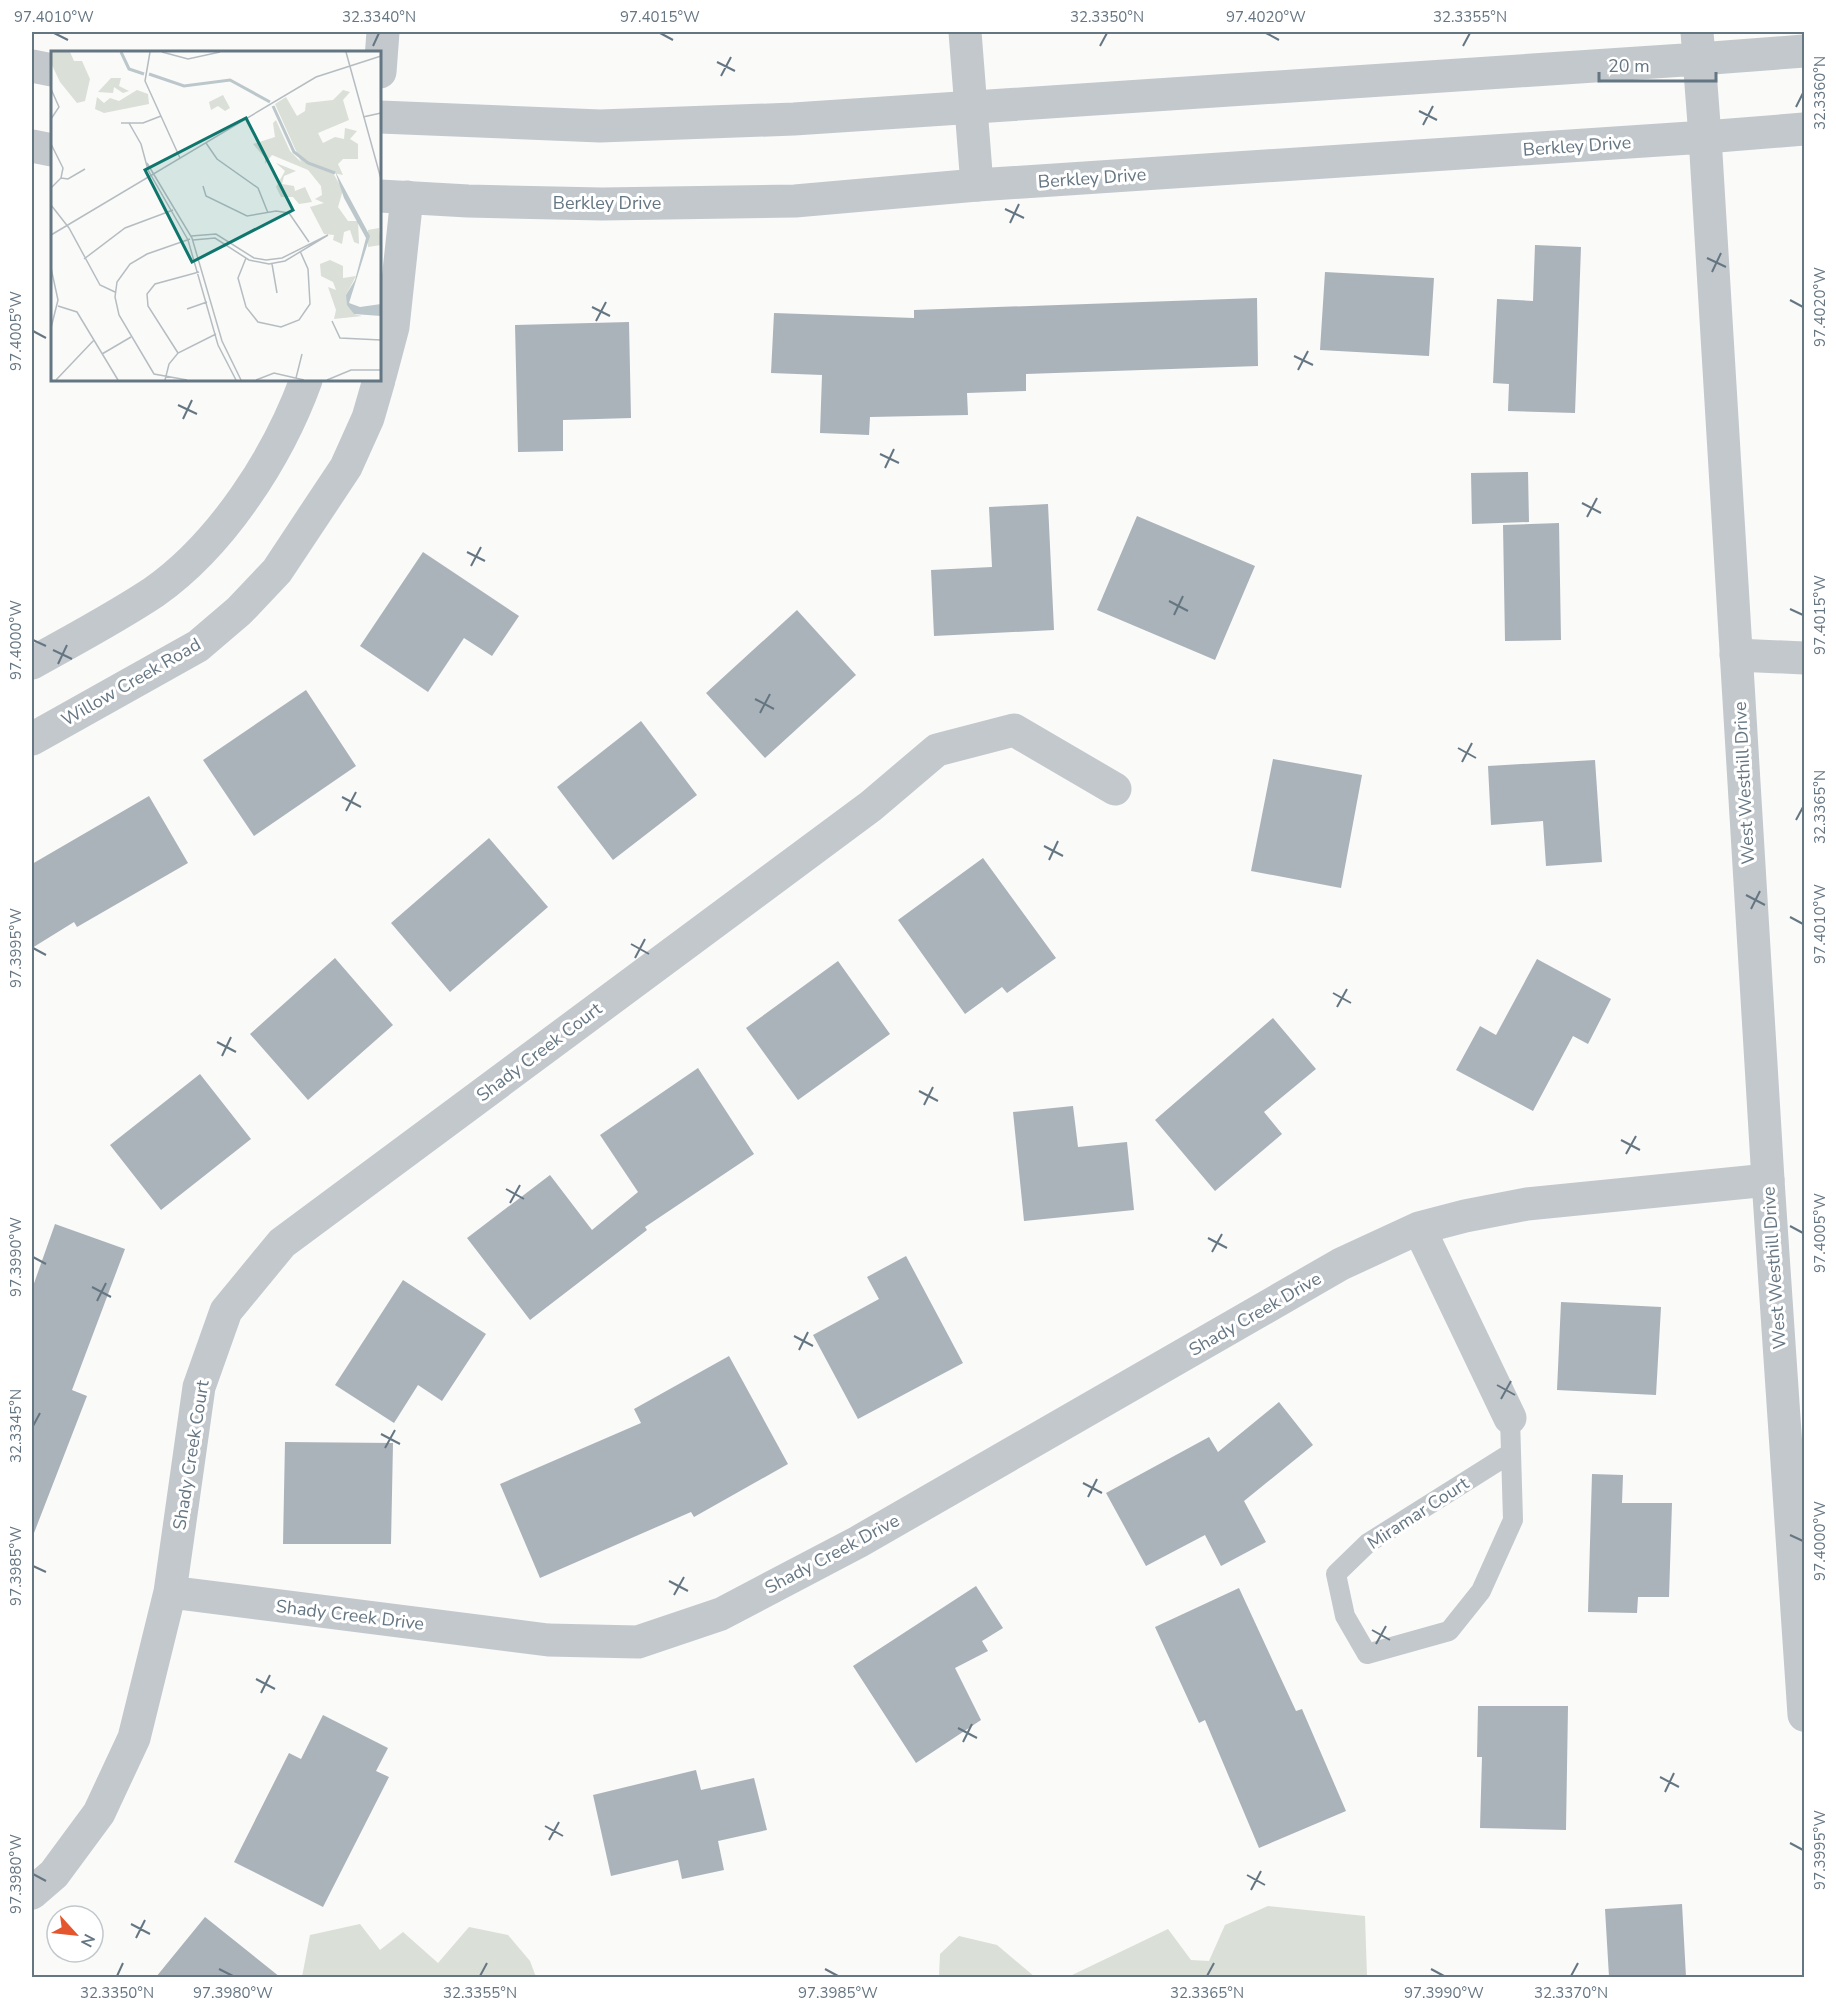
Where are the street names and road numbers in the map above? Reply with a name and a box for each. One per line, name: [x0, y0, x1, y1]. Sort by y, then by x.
street label: Berkley Drive: [1522, 130, 1632, 162]
street label: Berkley Drive: [1037, 162, 1147, 194]
street label: Berkley Drive: [553, 191, 661, 215]
street label: Willow Creek Road: [57, 632, 205, 732]
street label: West Westhill Drive: [1728, 701, 1760, 865]
street label: Shady Creek Court: [471, 996, 607, 1107]
street label: West Westhill Drive: [1756, 1186, 1792, 1350]
street label: Shady Creek Drive: [1184, 1266, 1326, 1362]
street label: Shady Creek Court: [167, 1378, 215, 1532]
street label: Miramar Court: [1363, 1471, 1474, 1555]
street label: Shady Creek Drive: [761, 1508, 903, 1600]
street label: Shady Creek Drive: [275, 1594, 425, 1636]

